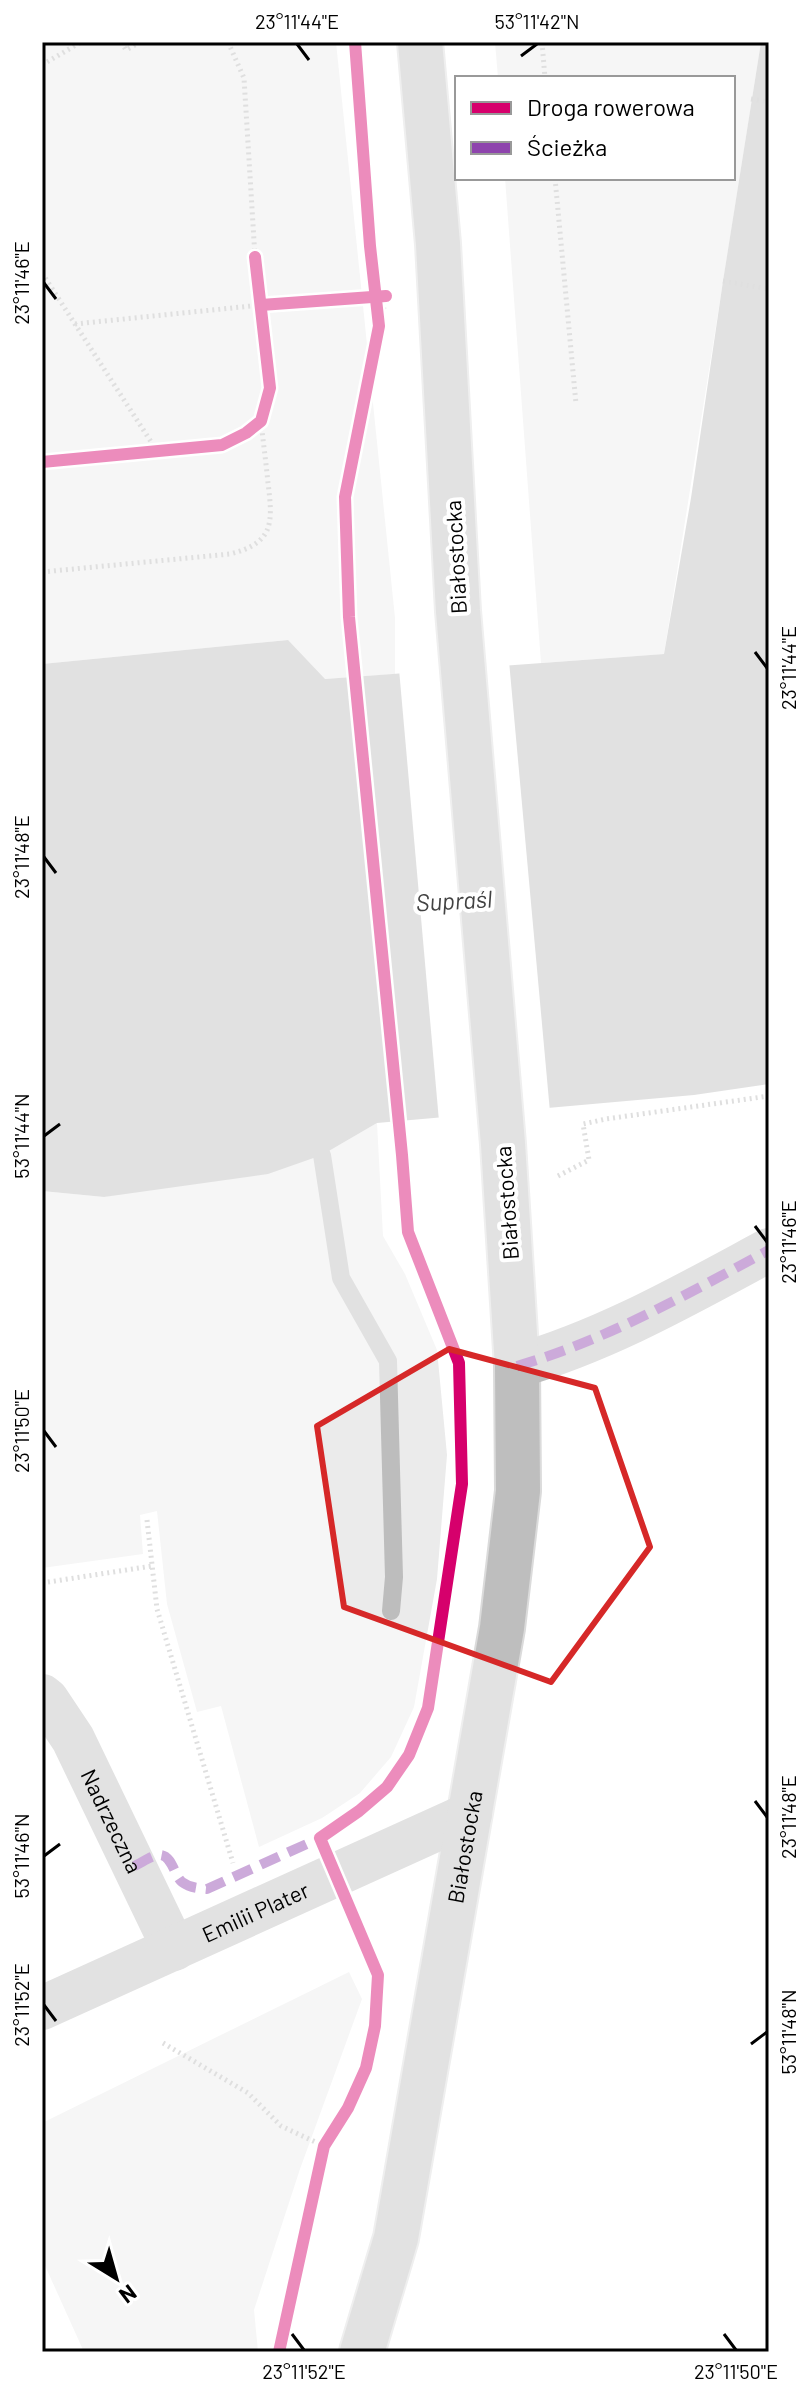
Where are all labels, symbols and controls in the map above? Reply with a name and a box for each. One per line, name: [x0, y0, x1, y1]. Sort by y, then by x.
text: 23°11'44"E: [255, 9, 339, 33]
text: 53°11'42"N: [494, 9, 580, 33]
legend: [455, 76, 735, 180]
text: Droga rowerowa: [527, 92, 695, 121]
text: Ścieżka: [527, 132, 607, 161]
text: 23°11'46"E: [9, 241, 33, 325]
street label: Białostocka: [439, 499, 471, 615]
text: 23°11'44"E: [776, 626, 800, 710]
text: 23°11'48"E: [9, 815, 33, 899]
water label: Supraśl: [415, 883, 494, 916]
text: 53°11'44"N: [9, 1093, 33, 1179]
street label: Białostocka: [489, 1145, 523, 1261]
text: 23°11'46"E: [776, 1200, 800, 1284]
text: 23°11'50"E: [9, 1389, 33, 1473]
street label: Nadrzeczna: [76, 1765, 148, 1877]
text: 23°11'48"E: [776, 1775, 800, 1859]
street label: Białostocka: [441, 1788, 487, 1905]
text: 53°11'46"N: [9, 1814, 33, 1898]
street label: Emilii Plater: [198, 1876, 313, 1947]
text: 23°11'52"E: [9, 1963, 33, 2047]
text: 53°11'48"N: [776, 1990, 800, 2074]
north arrow: [76, 2238, 156, 2318]
text: N: [115, 2280, 142, 2310]
text: 23°11'52"E: [262, 2359, 346, 2383]
text: 23°11'50"E: [694, 2359, 778, 2383]

